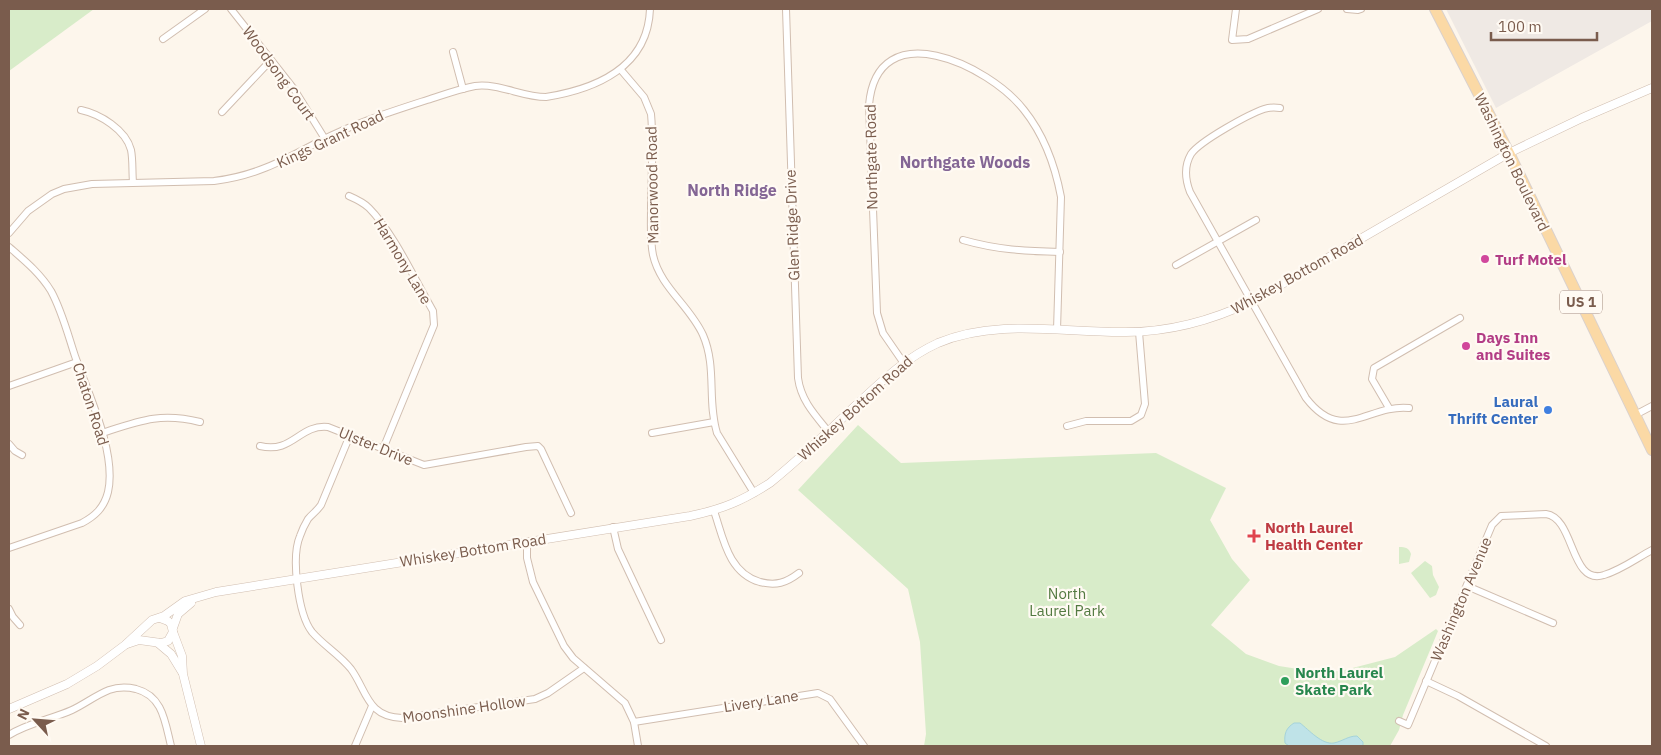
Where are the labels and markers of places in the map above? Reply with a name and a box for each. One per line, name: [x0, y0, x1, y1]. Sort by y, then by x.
place label: Turf Motel: [1495, 250, 1567, 269]
marker: Turf Motel: [1479, 253, 1491, 265]
place label: Days Inn and Suites: [1476, 328, 1551, 364]
marker: Days Inn and Suites: [1460, 340, 1472, 352]
place label: Laural Thrift Center: [1448, 392, 1538, 428]
marker: Laural Thrift Center: [1542, 404, 1554, 416]
place label: North Laurel Health Center: [1265, 518, 1363, 554]
marker: North Laurel Health Center: [1247, 529, 1261, 543]
place label: North Laurel Skate Park: [1295, 663, 1384, 699]
marker: North Laurel Skate Park: [1279, 675, 1291, 687]

